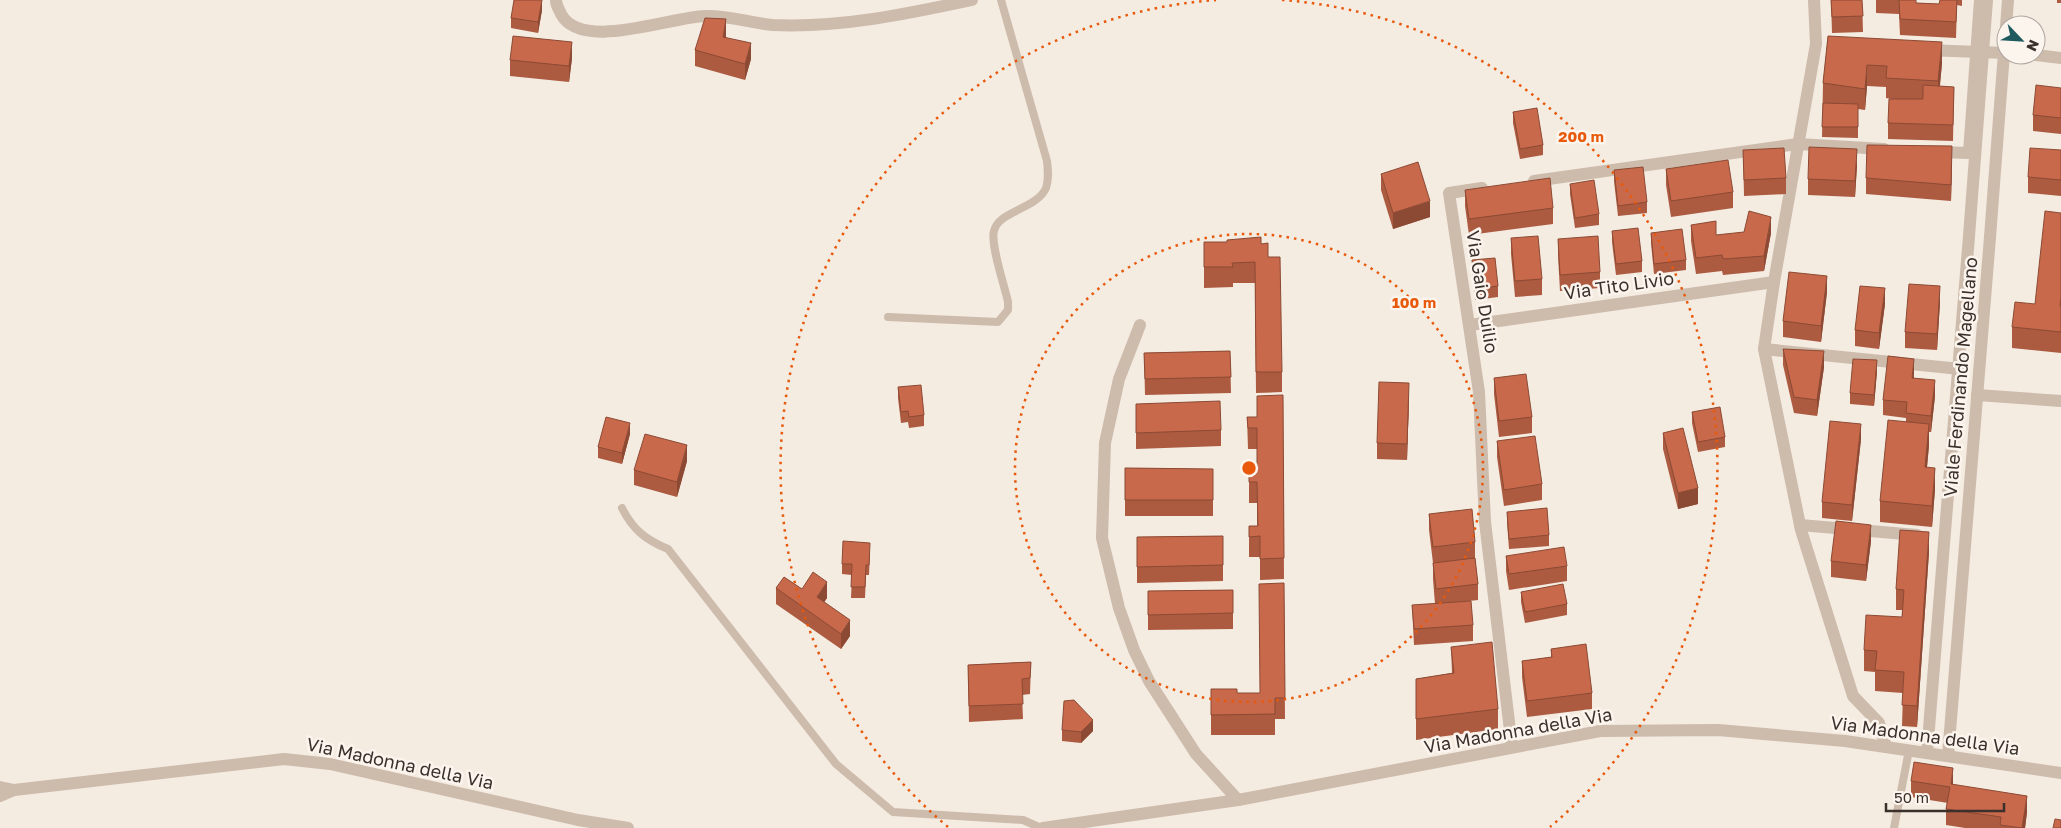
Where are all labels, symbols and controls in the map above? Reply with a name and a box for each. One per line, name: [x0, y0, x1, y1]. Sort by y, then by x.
north arrow: [1996, 15, 2046, 65]
text: N: [2023, 37, 2043, 54]
text: 200 m: [1558, 127, 1604, 145]
street label: Via Gaio Duilio: [1462, 229, 1504, 355]
street label: Viale Ferdinando Magellano: [1939, 256, 1981, 498]
street label: Via Tito Livio: [1562, 266, 1675, 304]
text: 100 m: [1392, 293, 1436, 311]
centre of rings: [1240, 459, 1258, 477]
street label: Via Madonna della Via: [1422, 703, 1614, 757]
street label: Via Madonna della Via: [1829, 711, 2021, 759]
street label: Via Madonna della Via: [305, 732, 496, 794]
scale bar: [1886, 780, 2004, 812]
text: 50 m: [1894, 788, 1929, 806]

